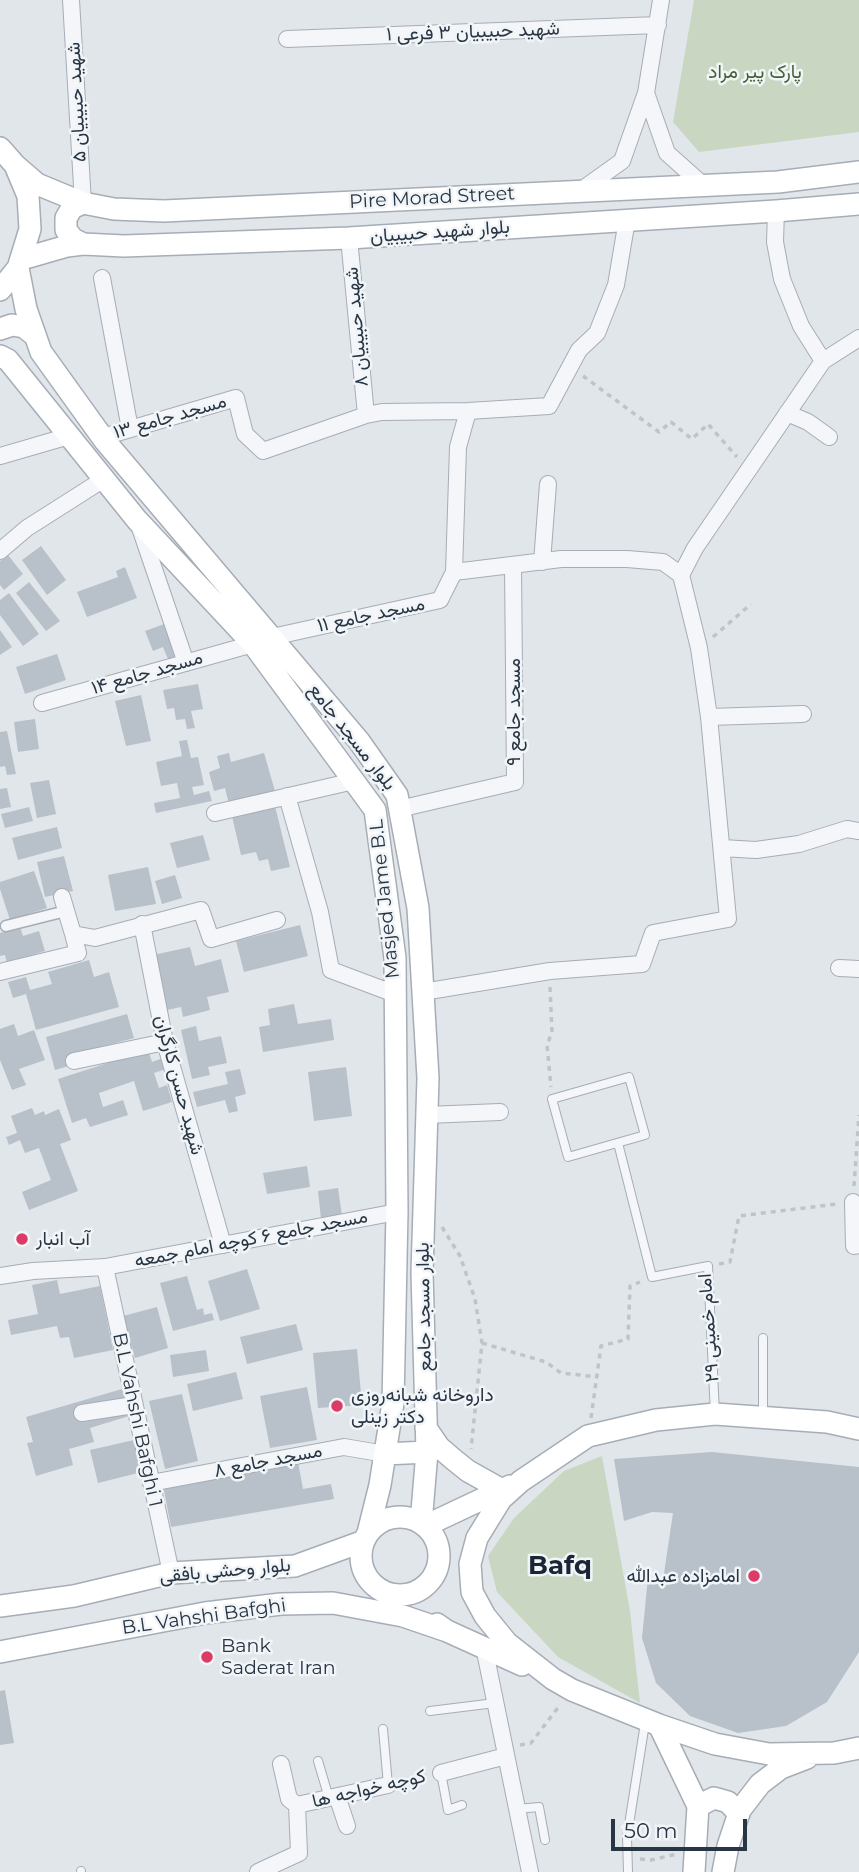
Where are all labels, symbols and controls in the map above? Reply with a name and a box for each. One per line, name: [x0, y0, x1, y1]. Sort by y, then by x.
street label: شهید حبیبیان ۳ فرعی ۱: [386, 18, 560, 46]
street label: شهید حبیبیان ۵: [62, 41, 92, 163]
park label: پارک پیر مراد: [708, 61, 802, 83]
street label: Pire Morad Street: [349, 182, 515, 214]
street label: بلوار شهید حبیبیان: [369, 216, 511, 248]
street label: شهید حبیبیان ۸: [340, 266, 374, 388]
street label: مسجد جامع ۱۳: [111, 390, 229, 444]
street label: مسجد جامع ۱۱: [315, 592, 427, 638]
street label: مسجد جامع ۱۴: [89, 646, 205, 700]
street label: مسجد جامع ۹: [503, 658, 525, 766]
street label: بلوار مسجد جامع: [303, 679, 401, 795]
street label: Masjed Jame B.L: [365, 818, 405, 980]
street label: شهید حسن کارگران: [149, 1013, 209, 1157]
street label: مسجد جامع ۶ کوچه امام جمعه: [132, 1205, 370, 1273]
place label: آب انبار: [36, 1228, 90, 1250]
marker: آب انبار: [14, 1231, 30, 1247]
street label: بلوار مسجد جامع: [411, 1242, 437, 1372]
street label: امام خمینی ۲۹: [694, 1273, 724, 1383]
street label: B.L Vahshi Bafghi 1: [107, 1331, 167, 1509]
place label: داروخانه شبانه‌روزی دکتر زینلی: [351, 1384, 494, 1428]
marker: داروخانه شبانه‌روزی دکتر زینلی: [329, 1398, 345, 1414]
street label: مسجد جامع ۸: [212, 1439, 324, 1483]
district label: Bafq: [528, 1550, 592, 1582]
street label: بلوار وحشی بافقی: [158, 1554, 292, 1588]
place label: امامزاده عبدالله: [626, 1565, 740, 1587]
marker: امامزاده عبدالله: [746, 1568, 762, 1584]
street label: B.L Vahshi Bafghi: [120, 1594, 288, 1640]
place label: Bank Saderat Iran: [221, 1635, 336, 1679]
marker: Bank Saderat Iran: [199, 1649, 215, 1665]
street label: کوچه خواجه ها: [310, 1765, 428, 1813]
scale bar: [614, 1806, 750, 1850]
text: 50 m: [624, 1818, 678, 1843]

